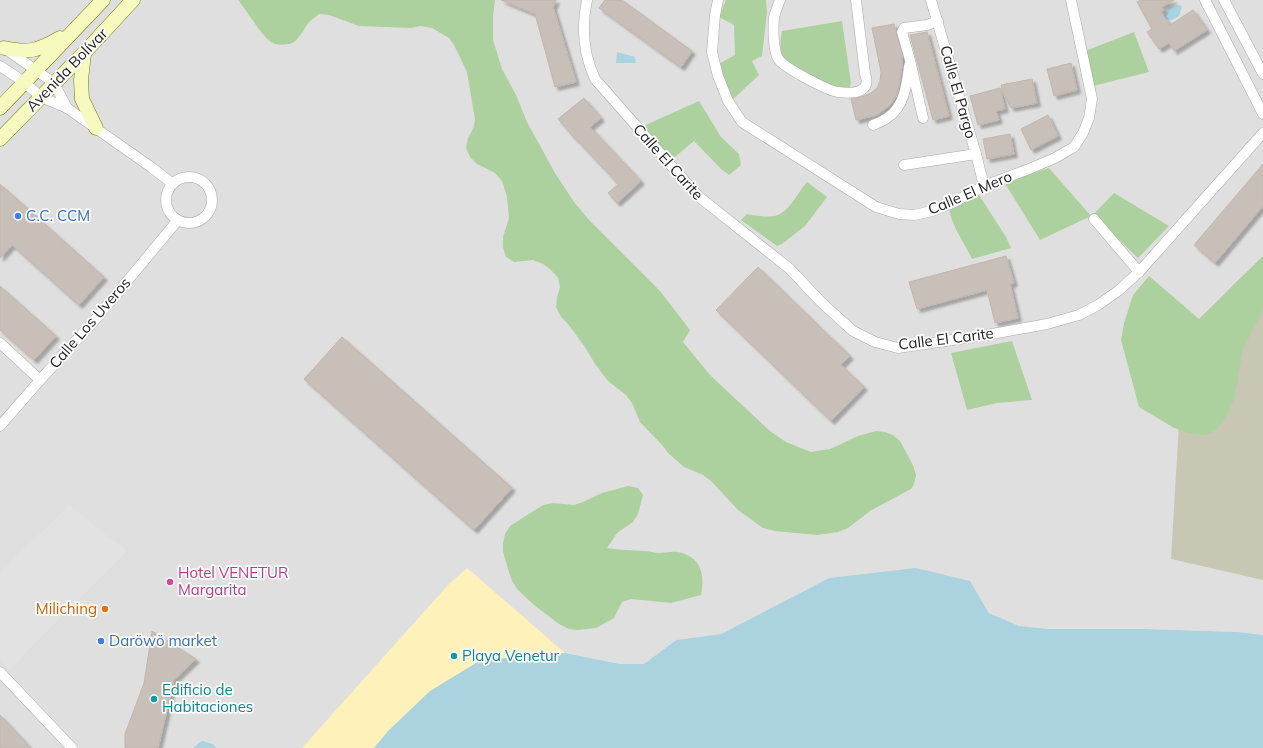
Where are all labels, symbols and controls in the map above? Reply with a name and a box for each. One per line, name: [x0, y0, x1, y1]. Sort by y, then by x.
street label: Avenida Bolívar: [22, 23, 112, 115]
street label: Calle El Pargo: [936, 43, 981, 141]
street label: Calle El Carite: [629, 120, 708, 204]
street label: Calle El Mero: [925, 166, 1015, 219]
place label: C.C. CCM: [26, 206, 90, 225]
marker: C.C. CCM: [13, 211, 23, 221]
street label: Calle Los Uveros: [45, 273, 134, 372]
street label: Calle El Carite: [897, 323, 995, 354]
place label: Hotel VENETUR Margarita: [178, 563, 288, 599]
marker: Hotel VENETUR Margarita: [165, 577, 175, 587]
place label: Miliching: [36, 599, 97, 618]
marker: Miliching: [100, 604, 110, 614]
place label: Daröwö market: [109, 631, 217, 650]
marker: Daröwö market: [96, 636, 106, 646]
place label: Playa Venetur: [462, 646, 560, 665]
marker: Playa Venetur: [449, 651, 459, 661]
place label: Edificio de Habitaciones: [162, 680, 253, 716]
marker: Edificio de Habitaciones: [149, 694, 159, 704]

